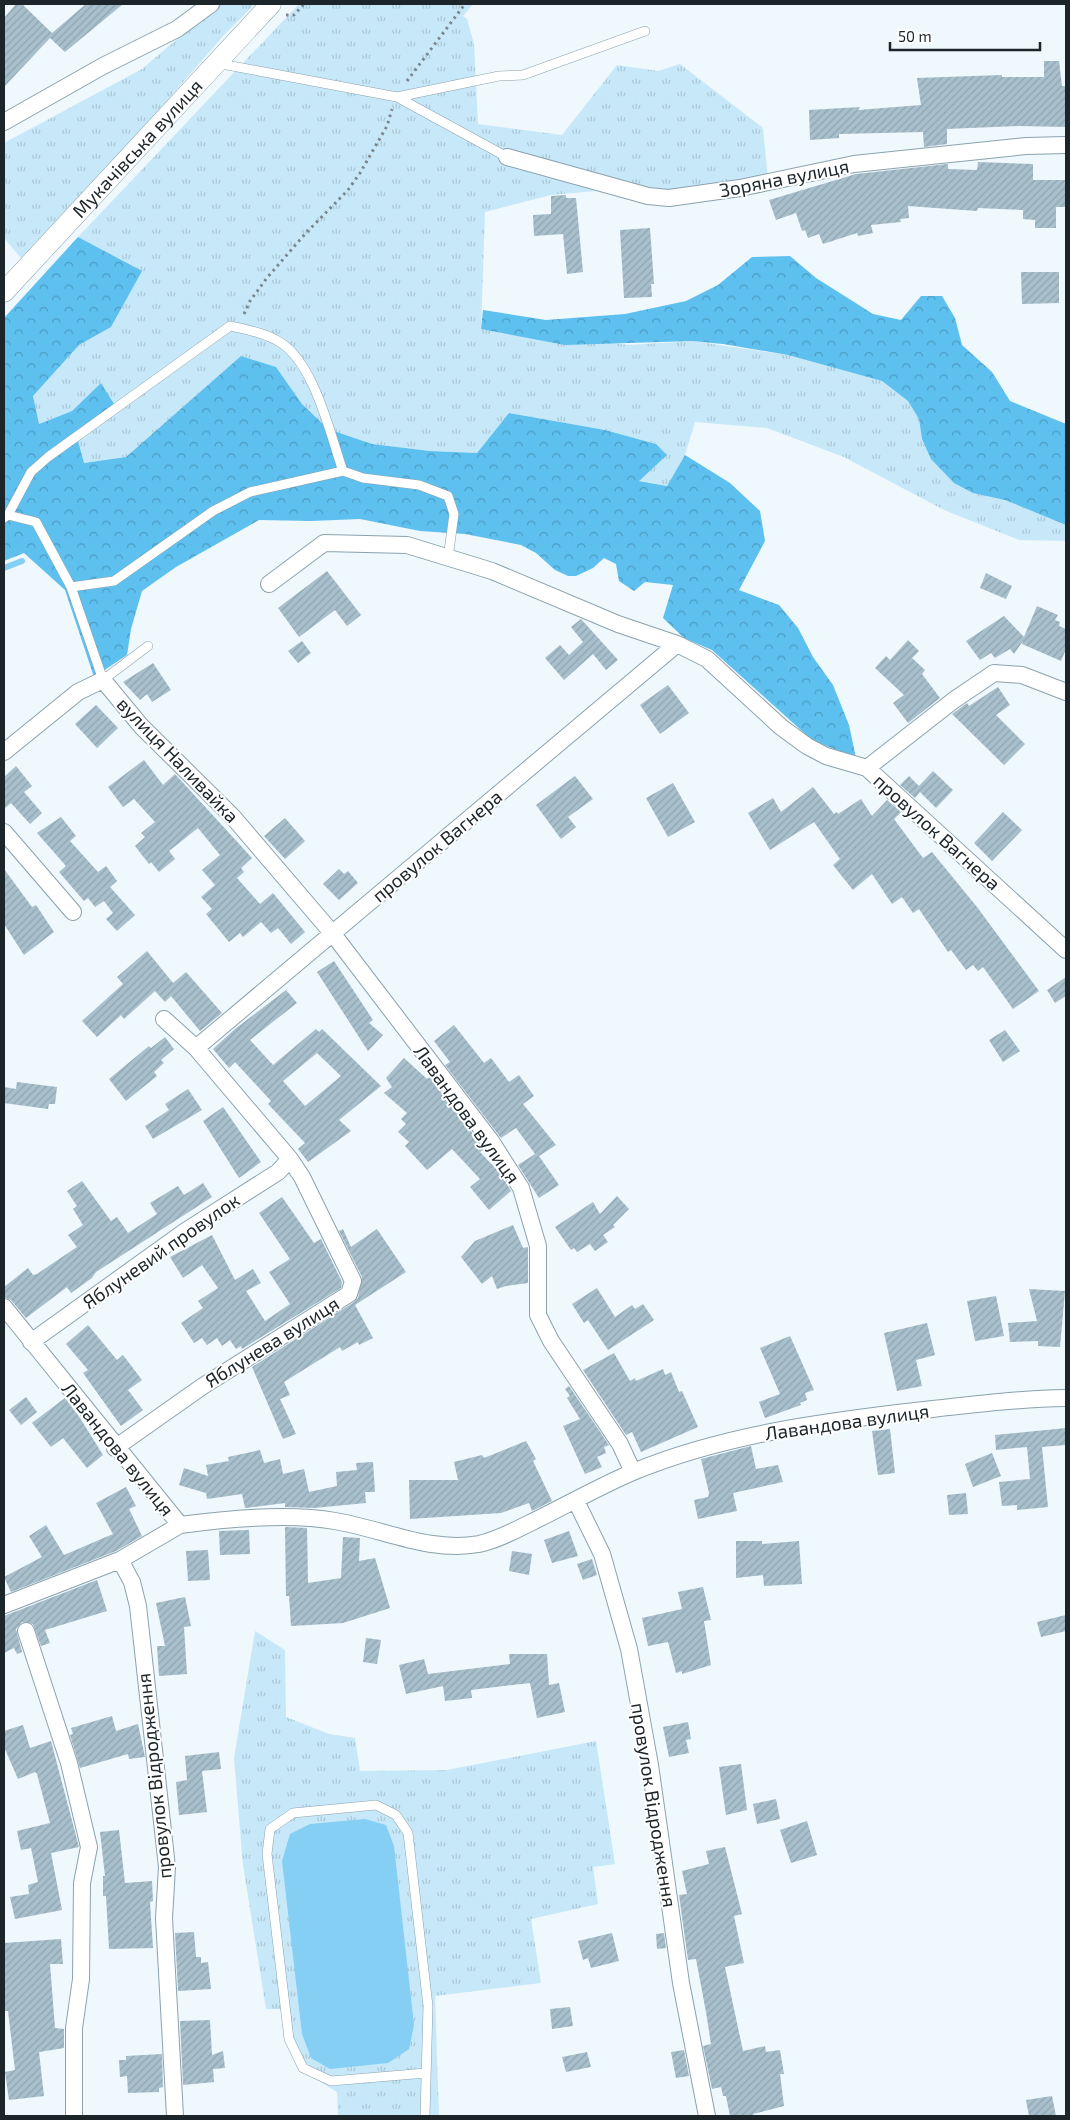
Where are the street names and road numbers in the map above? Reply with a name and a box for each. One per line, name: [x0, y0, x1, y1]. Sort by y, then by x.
street label: Мукачівська вулиця: [67, 74, 207, 222]
street label: Зоряна вулиця: [717, 154, 851, 202]
street label: вулиця Наливайка: [112, 692, 244, 828]
street label: провулок Вагнера: [869, 769, 1005, 895]
street label: провулок Вагнера: [367, 785, 507, 907]
street label: Лавандова вулиця: [409, 1040, 525, 1188]
street label: Яблуневий провулок: [78, 1188, 244, 1314]
street label: Яблунева вулиця: [201, 1291, 343, 1393]
street label: Лавандова вулиця: [57, 1377, 179, 1521]
street label: Лавандова вулиця: [763, 1399, 931, 1445]
street label: провулок Відродження: [131, 1672, 177, 1880]
street label: провулок Відродження: [626, 1701, 682, 1909]

